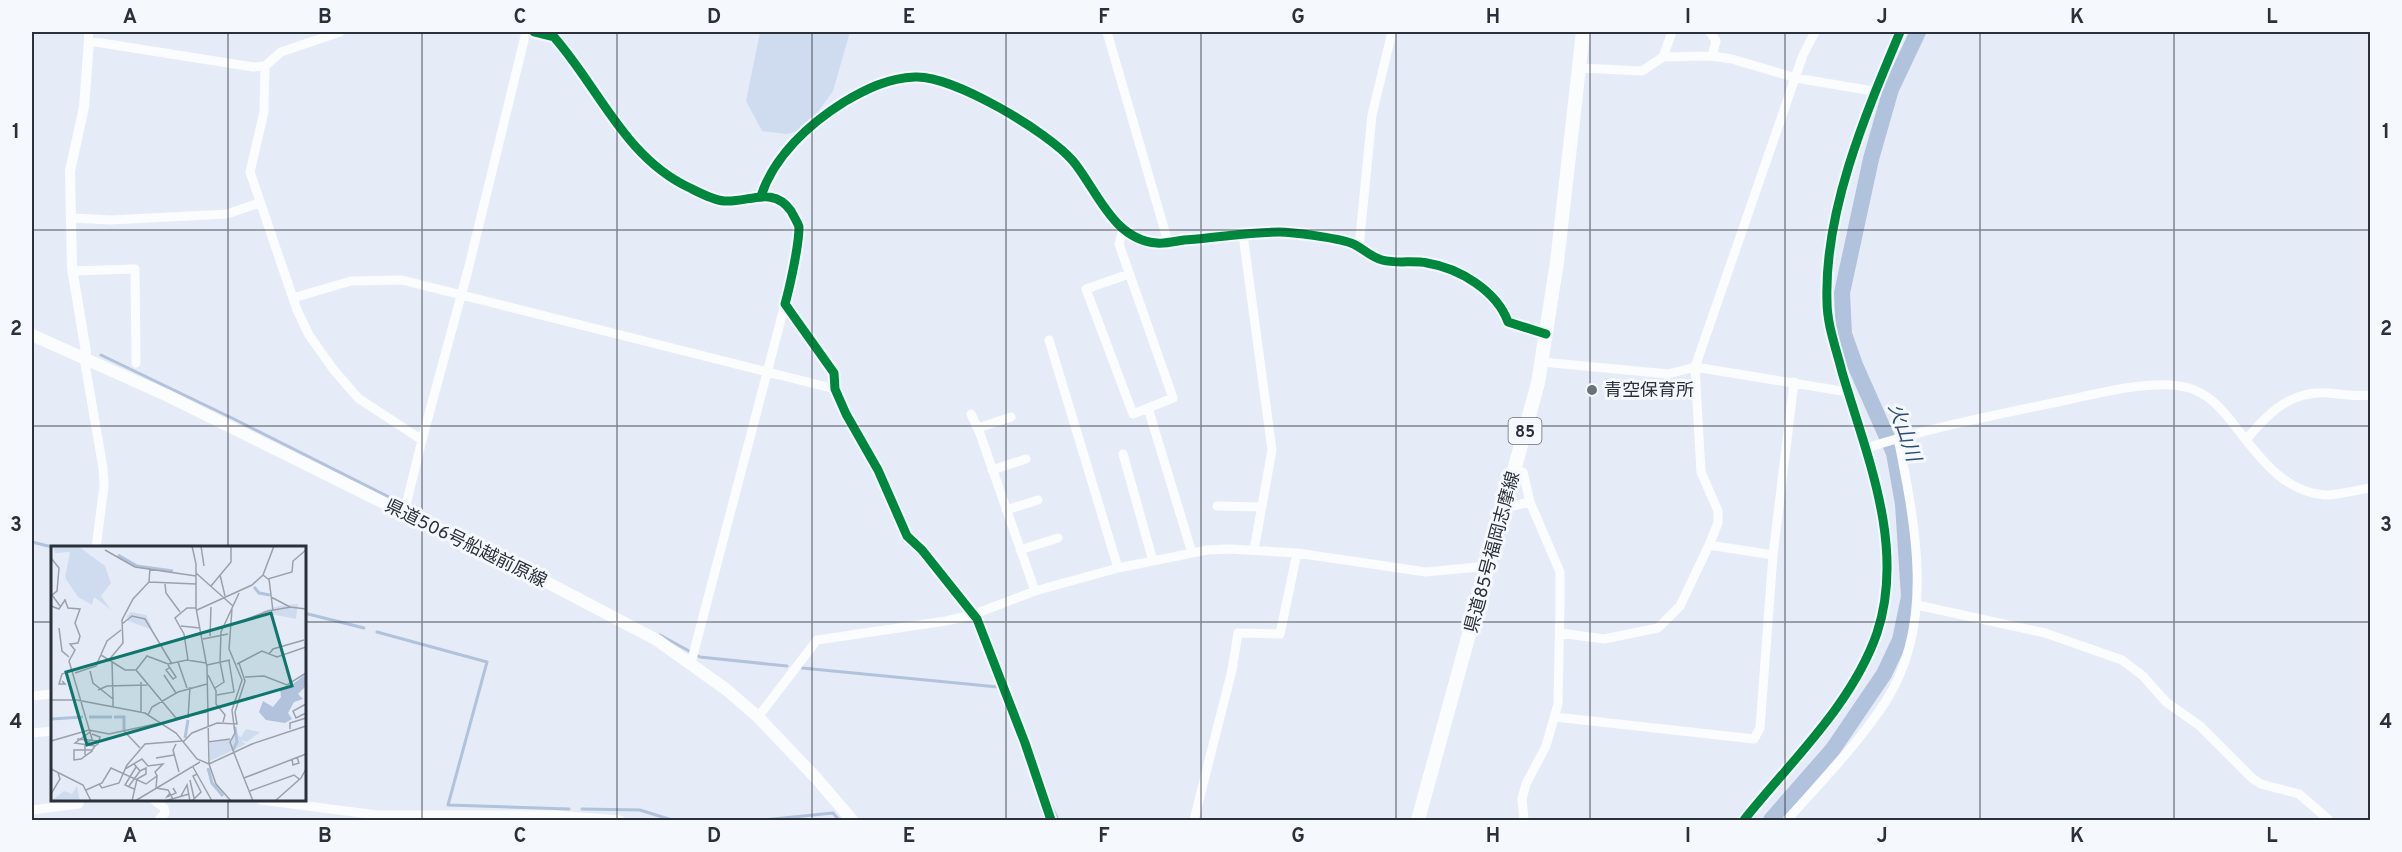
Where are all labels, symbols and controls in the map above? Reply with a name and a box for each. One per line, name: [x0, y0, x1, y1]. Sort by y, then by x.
text: A: [123, 5, 137, 31]
text: B: [318, 5, 332, 31]
text: C: [514, 5, 526, 31]
text: D: [707, 5, 721, 31]
text: E: [903, 5, 915, 31]
text: F: [1098, 5, 1110, 31]
text: G: [1291, 5, 1305, 31]
text: H: [1486, 5, 1500, 31]
text: I: [1685, 5, 1691, 31]
text: J: [1876, 5, 1888, 31]
text: K: [2070, 5, 2084, 31]
text: L: [2266, 5, 2278, 31]
text: 1: [12, 120, 20, 146]
text: 1: [2382, 120, 2390, 146]
text: 2: [10, 317, 22, 343]
text: 2: [2380, 317, 2392, 343]
place label: 青空保育所: [1604, 380, 1694, 403]
marker: 青空保育所: [1585, 383, 1599, 397]
water label: 火山川: [1881, 400, 1926, 467]
road number: 85: [1508, 418, 1541, 444]
street label: 県道85号福岡志摩線: [1461, 469, 1526, 636]
street label: 県道506号船越前原線: [381, 495, 550, 594]
text: 3: [10, 513, 22, 539]
text: 3: [2380, 513, 2392, 539]
inset map: [51, 546, 306, 801]
text: 4: [10, 710, 22, 736]
text: 4: [2380, 710, 2392, 736]
text: A: [123, 824, 137, 850]
text: B: [318, 824, 332, 850]
text: C: [514, 824, 526, 850]
text: D: [707, 824, 721, 850]
text: E: [903, 824, 915, 850]
text: F: [1098, 824, 1110, 850]
text: G: [1291, 824, 1305, 850]
text: H: [1486, 824, 1500, 850]
text: I: [1685, 824, 1691, 850]
text: J: [1876, 824, 1888, 850]
text: K: [2070, 824, 2084, 850]
text: L: [2266, 824, 2278, 850]

